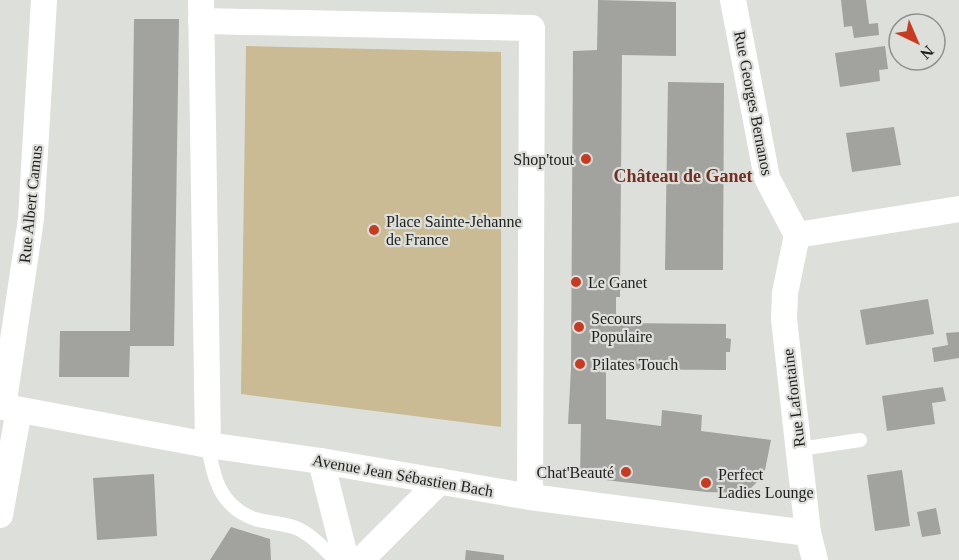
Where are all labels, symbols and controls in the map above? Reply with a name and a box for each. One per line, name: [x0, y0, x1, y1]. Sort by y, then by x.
north arrow: [887, 12, 947, 72]
street label: Rue Georges Bernanos: [730, 29, 776, 177]
text: N: [917, 42, 937, 63]
street label: Rue Albert Camus: [16, 144, 45, 264]
place label: Shop'tout: [513, 151, 575, 169]
marker: Shop'tout: [579, 152, 593, 166]
district label: Château de Ganet: [614, 166, 753, 186]
place label: Place Sainte-Jehanne de France: [386, 213, 522, 248]
marker: Place Sainte-Jehanne de France: [367, 223, 381, 237]
place label: Le Ganet: [588, 274, 648, 291]
marker: Le Ganet: [569, 275, 583, 289]
place label: Secours Populaire: [591, 310, 652, 346]
marker: Secours Populaire: [572, 320, 586, 334]
street label: Rue Lafontaine: [779, 348, 808, 448]
place label: Pilates Touch: [592, 356, 678, 373]
marker: Pilates Touch: [573, 357, 587, 371]
street label: Avenue Jean Sébastien Bach: [311, 451, 495, 500]
place label: Chat'Beauté: [536, 464, 614, 481]
marker: Chat'Beauté: [619, 465, 633, 479]
place label: Perfect Ladies Lounge: [718, 466, 814, 502]
marker: Perfect Ladies Lounge: [699, 476, 713, 490]

